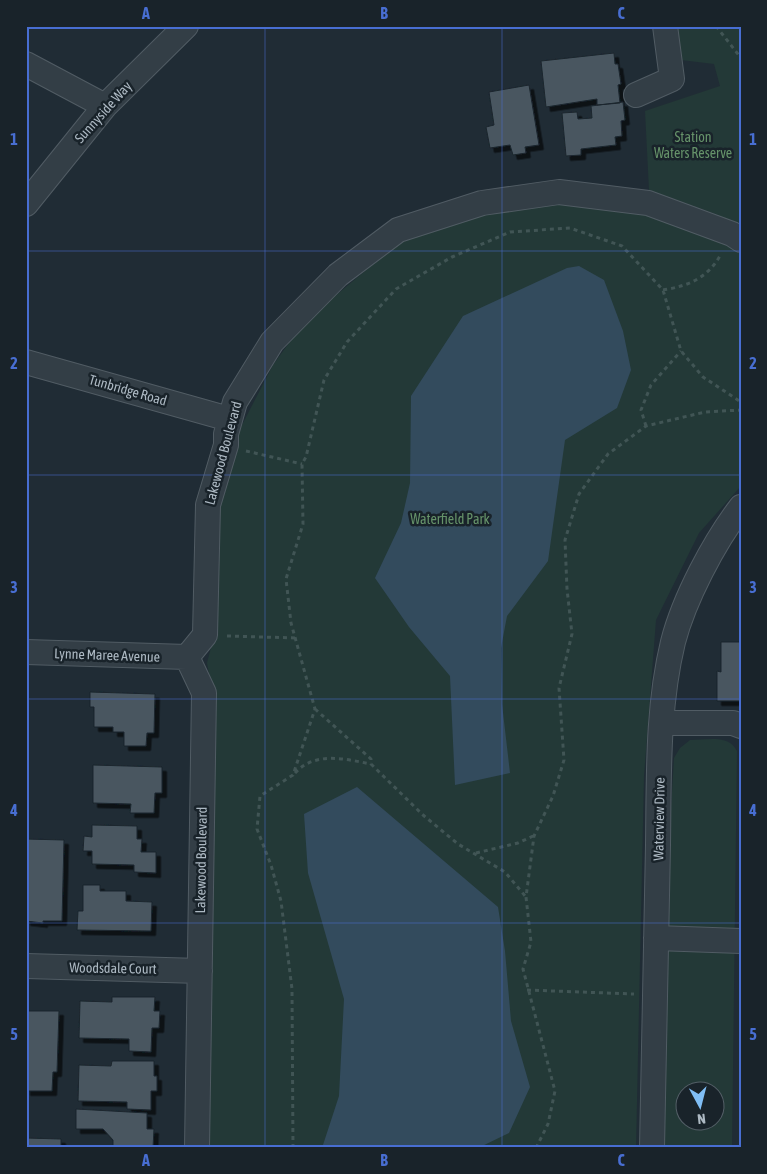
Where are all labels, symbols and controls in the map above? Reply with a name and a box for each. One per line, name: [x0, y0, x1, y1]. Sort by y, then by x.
text: A: [141, 4, 150, 22]
text: B: [380, 4, 388, 22]
text: C: [617, 4, 625, 22]
street label: Sunnyside Way: [71, 78, 135, 146]
park label: Station Waters Reserve: [654, 129, 732, 161]
text: 1: [10, 130, 18, 148]
text: 1: [749, 130, 757, 148]
text: 2: [10, 354, 18, 372]
text: 2: [749, 354, 757, 372]
street label: Tunbridge Road: [87, 371, 169, 409]
street label: Lakewood Boulevard: [201, 399, 245, 507]
park label: Waterfield Park: [410, 511, 490, 527]
text: 3: [10, 578, 18, 596]
text: 3: [749, 578, 757, 596]
street label: Lynne Maree Avenue: [54, 645, 160, 665]
street label: Waterview Drive: [650, 777, 668, 861]
text: 4: [9, 801, 18, 819]
text: 4: [748, 801, 757, 819]
street label: Lakewood Boulevard: [192, 807, 210, 913]
street label: Woodsdale Court: [69, 959, 157, 977]
text: 5: [10, 1025, 18, 1043]
text: 5: [749, 1025, 757, 1043]
north arrow: [674, 1082, 724, 1132]
text: N: [697, 1110, 707, 1127]
text: A: [141, 1151, 150, 1169]
text: B: [380, 1151, 388, 1169]
text: C: [617, 1151, 625, 1169]

